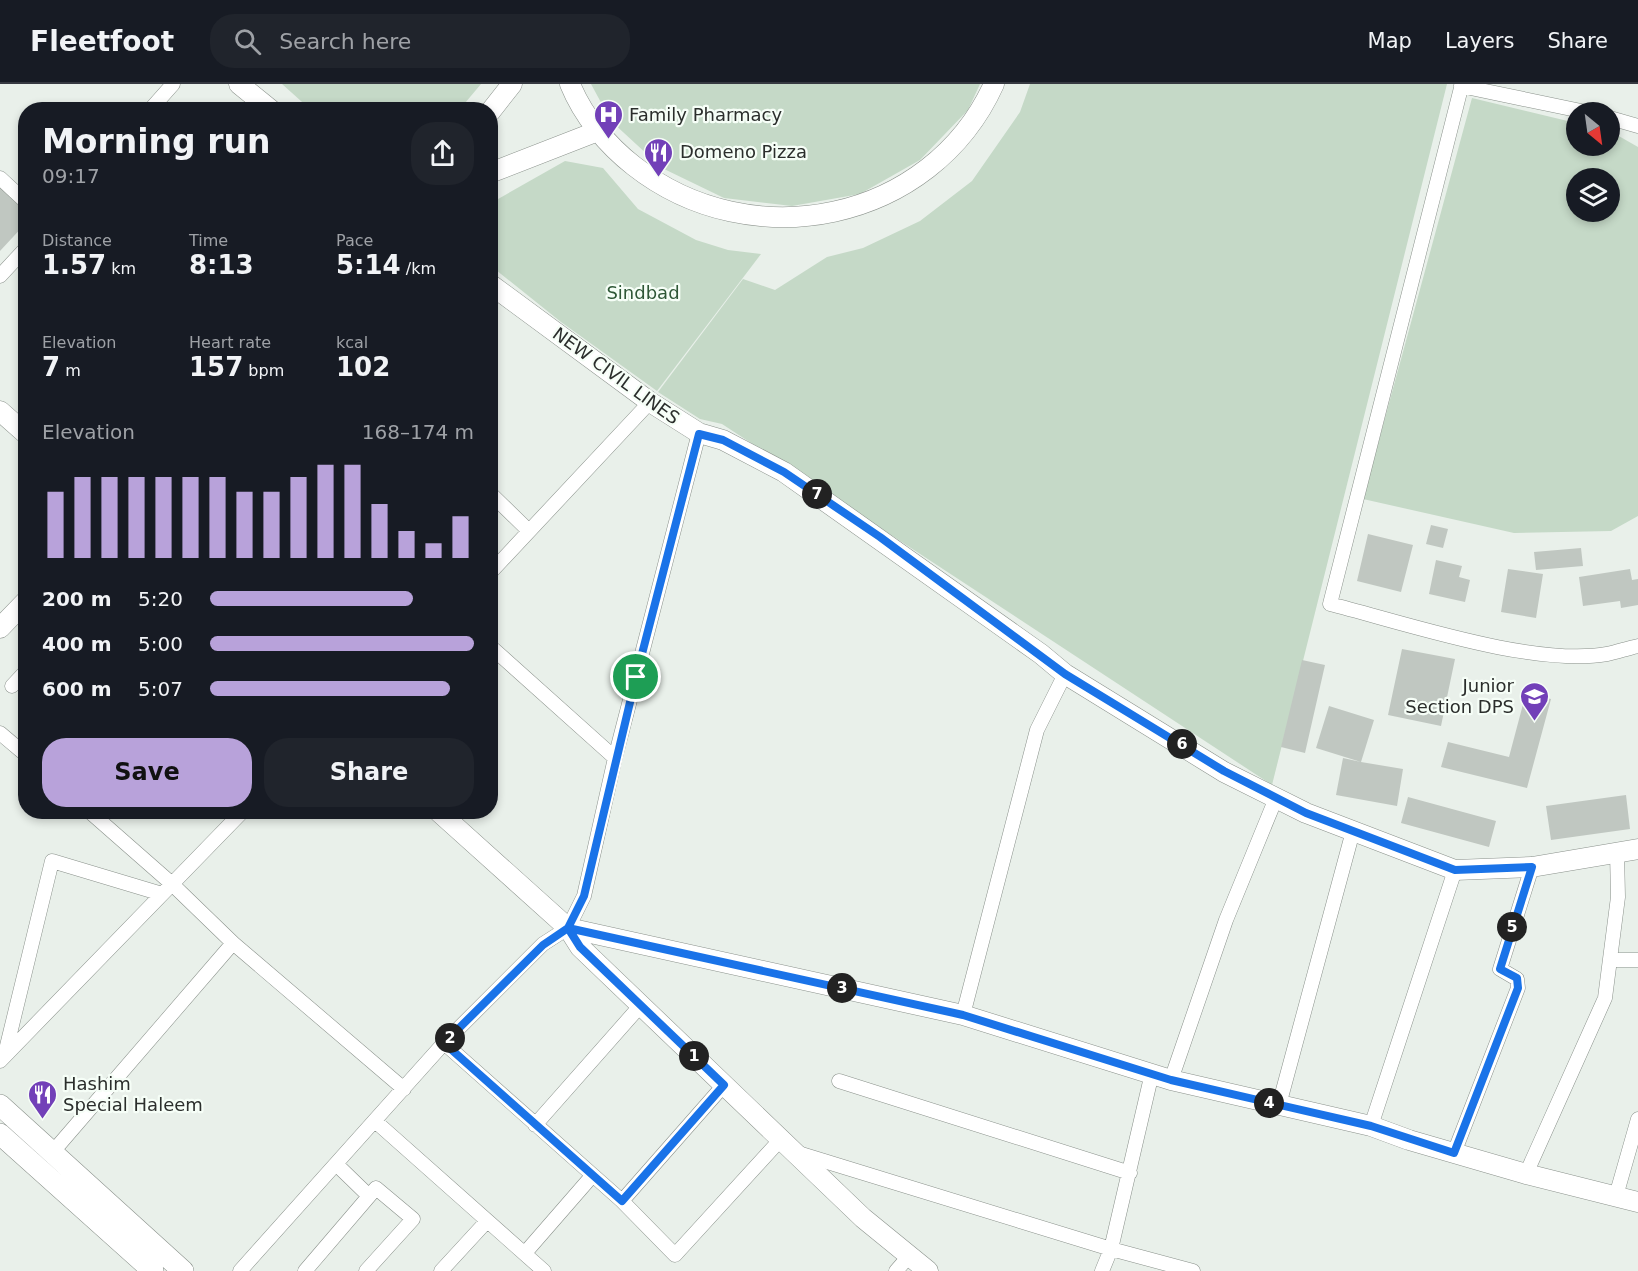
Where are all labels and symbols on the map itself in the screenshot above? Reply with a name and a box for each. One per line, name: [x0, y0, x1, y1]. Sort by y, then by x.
hospital icon: Family Pharmacy: [592, 99, 624, 141]
north arrow: [1566, 102, 1620, 156]
place label: Family Pharmacy: [629, 104, 782, 125]
restaurant icon: Domeno Pizza: [643, 136, 675, 178]
place label: Domeno Pizza: [680, 141, 807, 162]
park label: Sindbad: [606, 282, 680, 303]
street label: NEW CIVIL LINES: [549, 323, 684, 429]
pin: 7: [802, 479, 832, 509]
pin: [610, 651, 661, 702]
place label: Junior Section DPS: [1405, 675, 1515, 717]
school or university icon: Junior Section DPS: [1519, 680, 1551, 722]
pin: 6: [1167, 729, 1197, 759]
pin: 5: [1497, 912, 1527, 942]
pin: 3: [827, 973, 857, 1003]
pin: 2: [435, 1023, 465, 1053]
pin: 1: [679, 1041, 709, 1071]
place label: Hashim Special Haleem: [63, 1073, 203, 1115]
restaurant icon: Hashim Special Haleem: [26, 1078, 58, 1120]
pin: 4: [1254, 1088, 1284, 1118]

